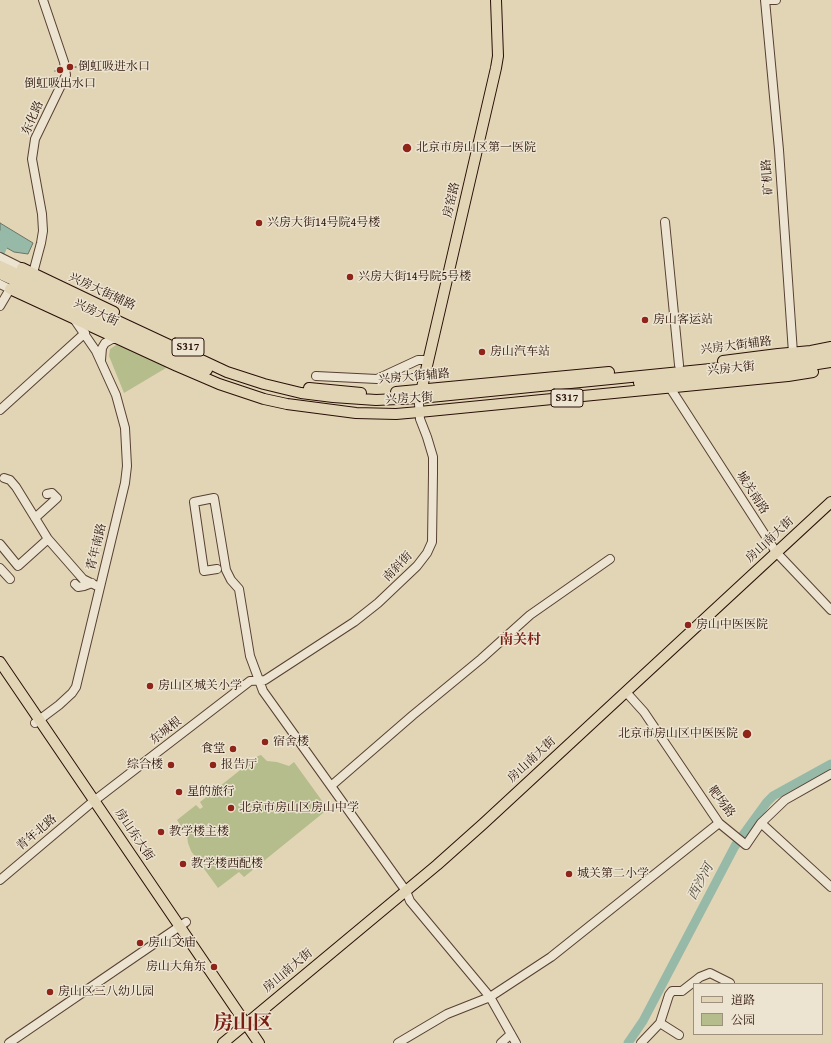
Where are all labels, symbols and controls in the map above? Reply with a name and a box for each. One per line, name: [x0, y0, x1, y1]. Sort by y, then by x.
place label: 倒虹吸进水口: [78, 60, 150, 74]
marker: 倒虹吸进水口: [65, 62, 75, 72]
marker: 倒虹吸出水口: [55, 65, 65, 75]
place label: 倒虹吸出水口: [24, 77, 96, 91]
street label: 东化路: [19, 99, 47, 137]
place label: 北京市房山区第一医院: [416, 141, 536, 155]
marker: 北京市房山区第一医院: [401, 142, 413, 154]
street label: 矿机路: [760, 159, 776, 195]
street label: 房窑路: [441, 181, 463, 219]
place label: 兴房大街14号院4号楼: [267, 216, 380, 230]
marker: 兴房大街14号院4号楼: [254, 218, 264, 228]
street label: 兴房大街辅路: [66, 270, 138, 314]
place label: 兴房大街14号院5号楼: [358, 270, 471, 284]
marker: 兴房大街14号院5号楼: [345, 272, 355, 282]
street label: 兴房大街: [71, 296, 121, 330]
place label: 房山客运站: [653, 313, 713, 327]
marker: 房山客运站: [640, 315, 650, 325]
street label: 兴房大街辅路: [699, 334, 773, 358]
road number: S317: [172, 338, 204, 356]
place label: 房山汽车站: [490, 345, 550, 359]
marker: 房山汽车站: [477, 347, 487, 357]
street label: 兴房大街: [706, 359, 756, 379]
street label: 兴房大街辅路: [378, 367, 450, 387]
road number: S317: [551, 389, 583, 407]
street label: 兴房大街: [385, 391, 433, 407]
street label: 城关南路: [733, 469, 771, 517]
street label: 房山南大街: [743, 514, 797, 566]
street label: 青年南路: [84, 522, 110, 572]
street label: 南斜街: [380, 549, 416, 585]
place label: 房山中医医院: [696, 618, 768, 632]
marker: 房山中医医院: [683, 620, 693, 630]
district label: 南关村: [499, 632, 541, 648]
place label: 房山区城关小学: [158, 679, 242, 693]
marker: 房山区城关小学: [145, 681, 155, 691]
street label: 东城根: [147, 714, 185, 748]
place label: 北京市房山区中医医院: [618, 727, 738, 741]
marker: 北京市房山区中医医院: [741, 728, 753, 740]
street label: 房山南大街: [505, 734, 559, 786]
place label: 宿舍楼: [273, 735, 309, 749]
marker: 宿舍楼: [260, 737, 270, 747]
place label: 食堂: [201, 742, 225, 756]
marker: 食堂: [228, 744, 238, 754]
place label: 综合楼: [127, 758, 163, 772]
place label: 报告厅: [221, 758, 257, 772]
marker: 综合楼: [166, 760, 176, 770]
marker: 报告厅: [208, 760, 218, 770]
street label: 靶场路: [704, 783, 738, 821]
place label: 星的旅行: [187, 785, 235, 799]
marker: 星的旅行: [174, 787, 184, 797]
place label: 北京市房山区房山中学: [239, 801, 359, 815]
marker: 北京市房山区房山中学: [226, 803, 236, 813]
street label: 房山东大街: [111, 806, 157, 864]
street label: 青年北路: [14, 812, 60, 854]
place label: 教学楼主楼: [169, 825, 229, 839]
marker: 教学楼主楼: [156, 827, 166, 837]
place label: 教学楼西配楼: [191, 857, 263, 871]
marker: 教学楼西配楼: [178, 859, 188, 869]
water label: 西沙河: [685, 861, 717, 903]
place label: 城关第二小学: [577, 867, 649, 881]
marker: 城关第二小学: [564, 869, 574, 879]
place label: 房山文庙: [148, 936, 196, 950]
marker: 房山文庙: [135, 938, 145, 948]
street label: 房山南大街: [260, 946, 316, 996]
place label: 房山大角东: [146, 960, 206, 974]
marker: 房山大角东: [209, 962, 219, 972]
legend: [693, 983, 823, 1035]
place label: 房山区三八幼儿园: [58, 985, 154, 999]
marker: 房山区三八幼儿园: [45, 987, 55, 997]
text: 道路: [731, 991, 755, 1008]
text: 公园: [731, 1011, 755, 1028]
district label: 房山区: [213, 1012, 273, 1036]

